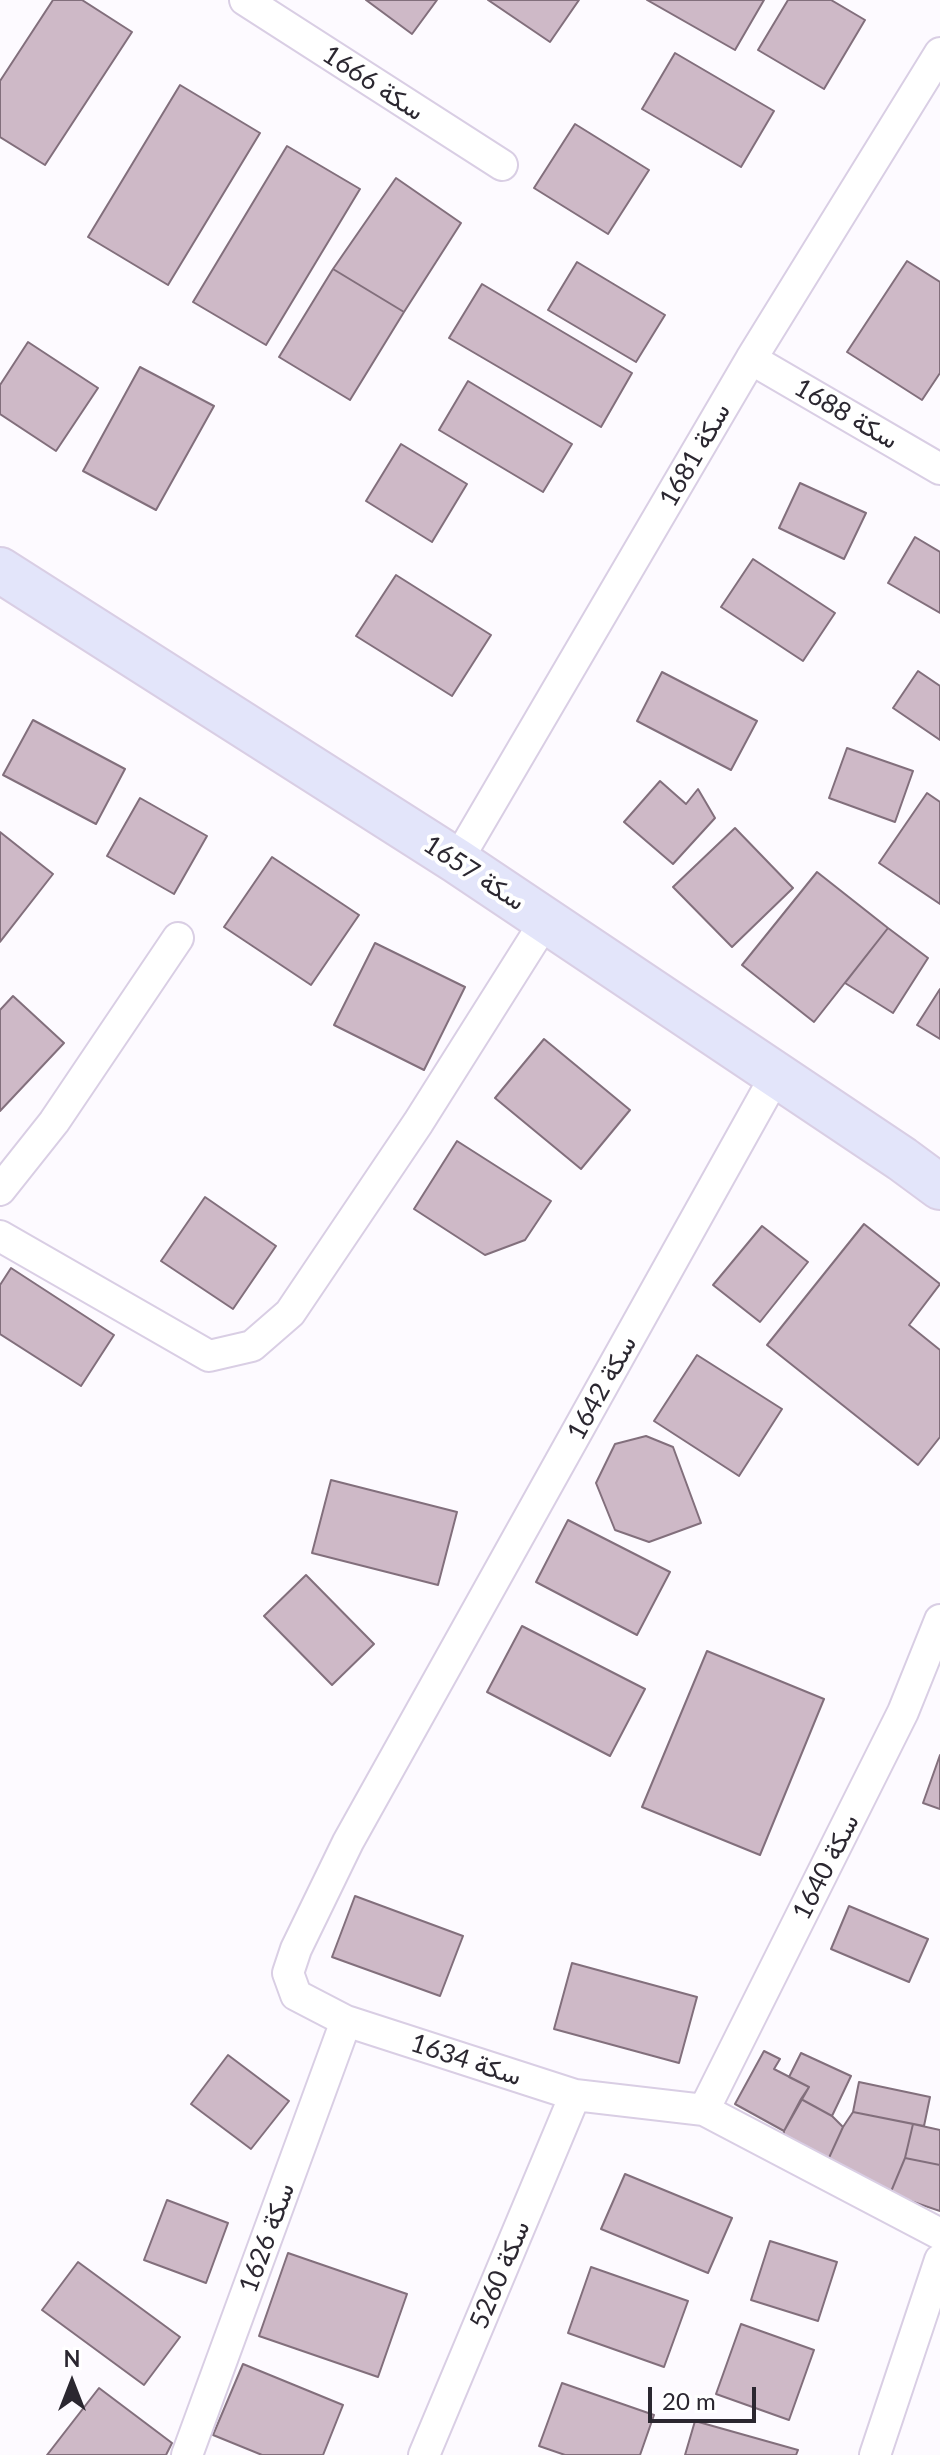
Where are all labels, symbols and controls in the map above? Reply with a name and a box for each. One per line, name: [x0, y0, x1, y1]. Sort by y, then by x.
street label: سكة 1666: [317, 39, 429, 127]
street label: سكة 1688: [789, 372, 903, 456]
street label: سكة 1681: [653, 398, 737, 512]
street label: سكة 1657: [418, 829, 530, 917]
street label: سكة 1642: [561, 1330, 643, 1446]
street label: سكة 1640: [786, 1809, 866, 1925]
street label: سكة 1634: [407, 2028, 525, 2092]
street label: سكة 1626: [233, 2179, 301, 2297]
street label: سكة 5260: [463, 2216, 537, 2334]
north arrow: [32, 2343, 112, 2423]
text: N: [64, 2345, 80, 2372]
scale bar: [652, 2371, 760, 2421]
text: 20 m: [662, 2386, 716, 2415]

